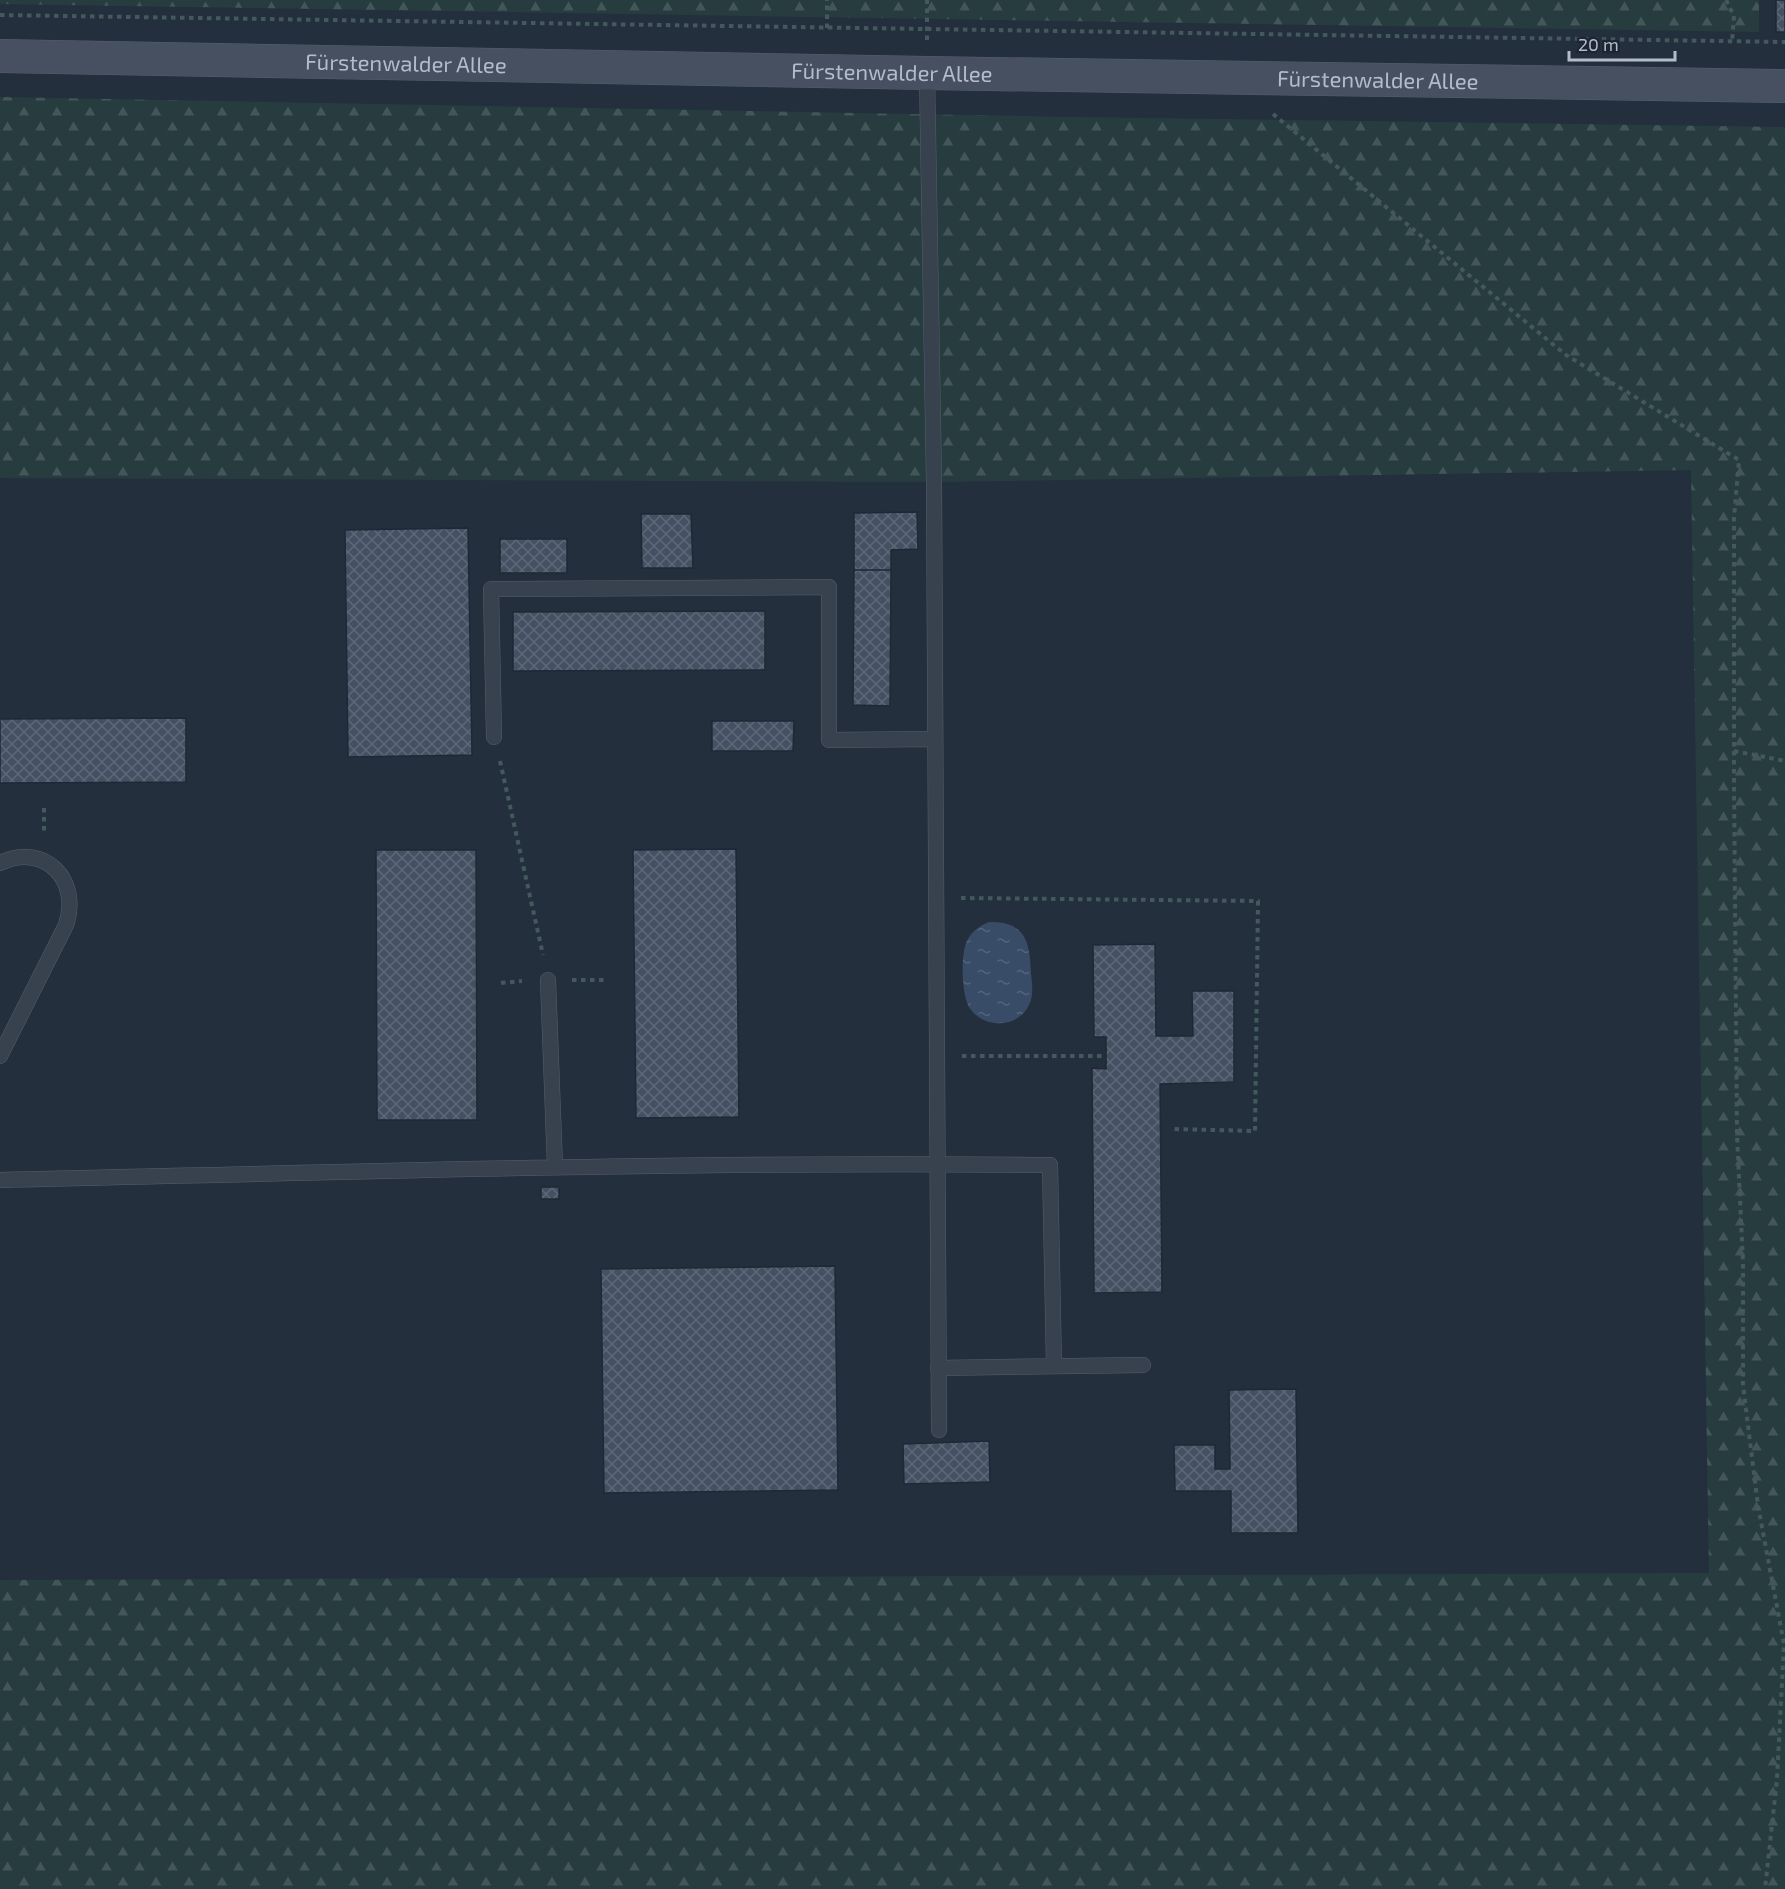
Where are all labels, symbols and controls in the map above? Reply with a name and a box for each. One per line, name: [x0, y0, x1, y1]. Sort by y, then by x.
scale bar: [1569, 24, 1676, 62]
text: 20 m: [1578, 33, 1619, 55]
street label: Fürstenwalder Allee: [305, 48, 507, 77]
street label: Fürstenwalder Allee: [791, 57, 993, 86]
street label: Fürstenwalder Allee: [1277, 64, 1479, 93]

